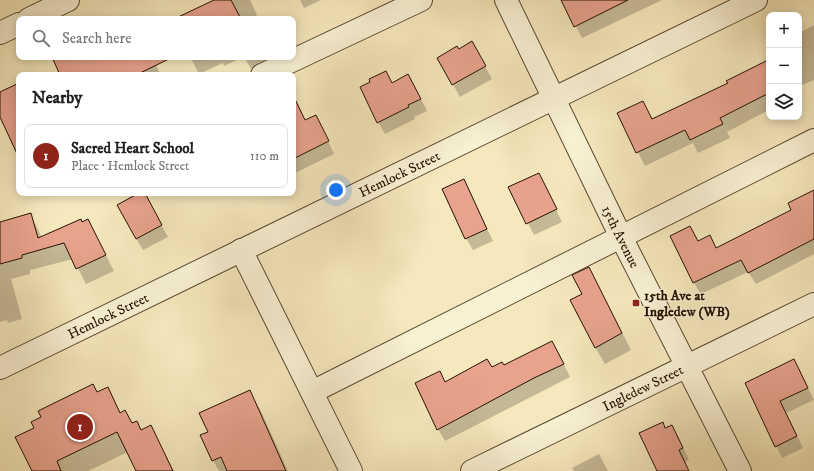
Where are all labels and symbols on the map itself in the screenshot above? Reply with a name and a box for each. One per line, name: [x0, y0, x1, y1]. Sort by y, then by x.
street label: Hemlock Street: [356, 147, 444, 202]
your location: [326, 180, 346, 200]
street label: 15th Avenue: [597, 203, 643, 271]
place label: 15th Ave at Ingledew (WB): [644, 287, 730, 321]
street label: Hemlock Street: [65, 289, 152, 344]
marker: 15th Ave at Ingledew (WB): [631, 298, 641, 308]
street label: Ingledew Street: [600, 361, 687, 416]
pin: 1: [67, 412, 93, 442]

